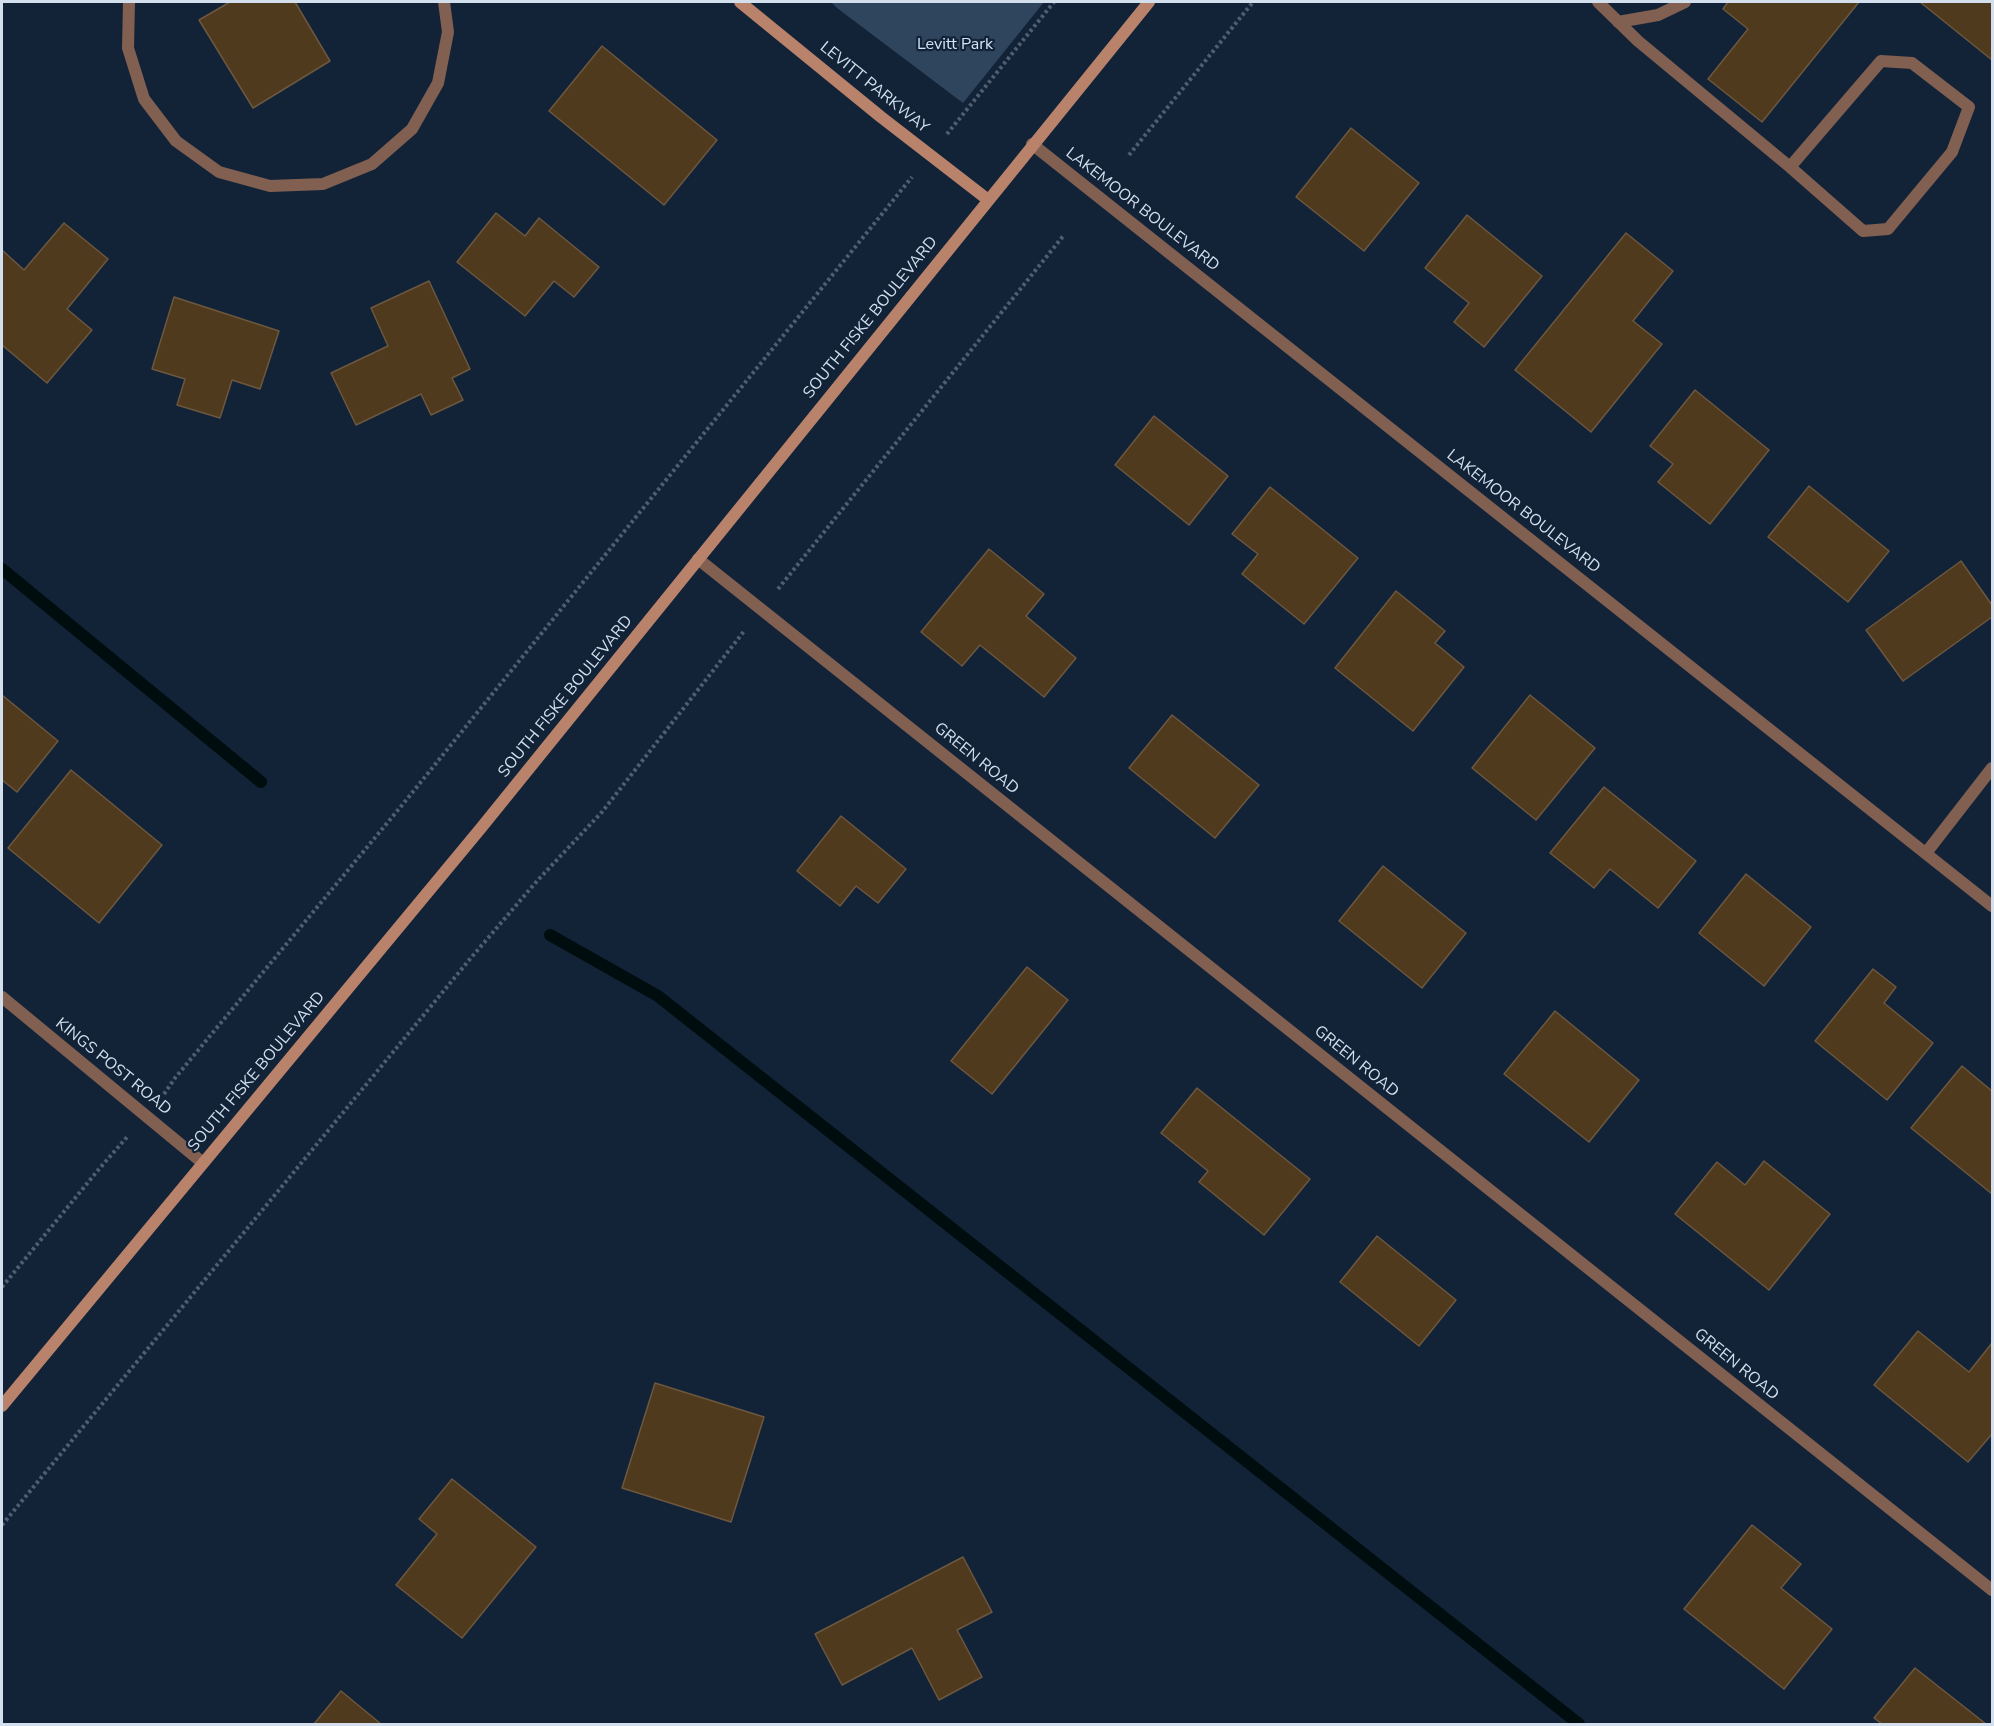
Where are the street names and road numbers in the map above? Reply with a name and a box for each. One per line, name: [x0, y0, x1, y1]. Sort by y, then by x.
street label: LEVITT PARKWAY: [816, 38, 932, 138]
street label: LAKEMOOR BOULEVARD: [1061, 144, 1223, 276]
street label: SOUTH FISKE BOULEVARD: [800, 233, 942, 403]
street label: LAKEMOOR BOULEVARD: [1442, 446, 1604, 578]
street label: SOUTH FISKE BOULEVARD: [495, 612, 637, 782]
street label: GREEN ROAD: [930, 719, 1022, 799]
street label: SOUTH FISKE BOULEVARD: [184, 988, 330, 1156]
street label: KINGS POST ROAD: [51, 1014, 175, 1120]
street label: GREEN ROAD: [1310, 1022, 1402, 1102]
street label: GREEN ROAD: [1690, 1325, 1782, 1405]

